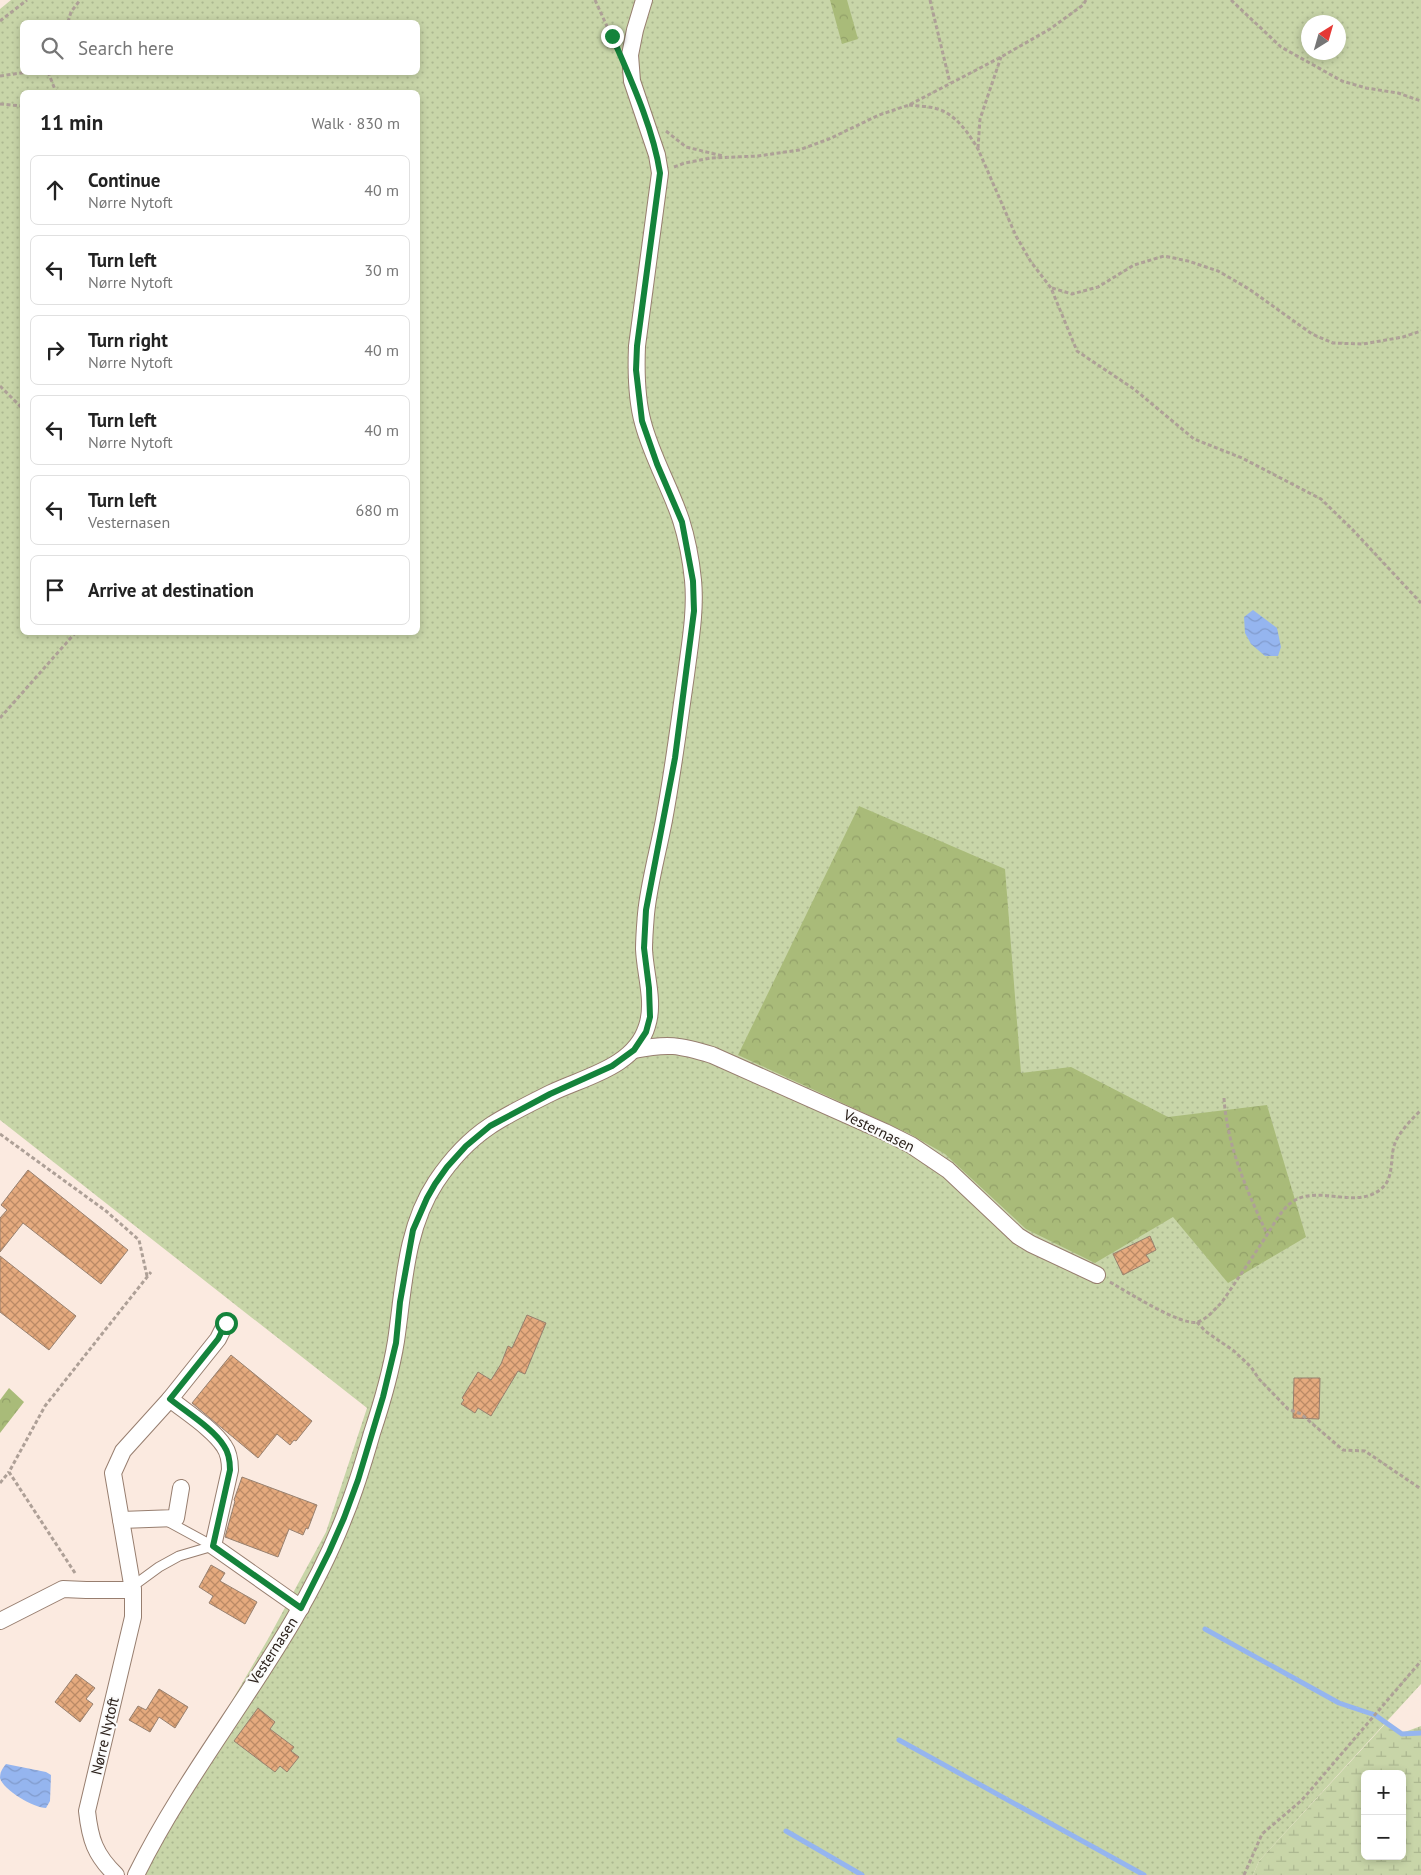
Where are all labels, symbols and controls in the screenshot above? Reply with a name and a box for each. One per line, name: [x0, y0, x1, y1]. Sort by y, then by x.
north arrow: [1301, 15, 1346, 60]
search box: [20, 20, 420, 75]
route end: [601, 25, 624, 48]
icon: search: [38, 34, 66, 62]
text: Search here: [78, 36, 174, 60]
text: 11 min: [40, 109, 103, 136]
text: Walk · 830 m: [311, 113, 400, 133]
text: Continue: [88, 168, 160, 192]
icon: ahead: [41, 176, 69, 204]
text: 40 m: [364, 180, 399, 200]
text: Nørre Nytoft: [88, 192, 173, 212]
text: Turn left: [88, 248, 157, 272]
icon: left: [41, 256, 69, 284]
text: 30 m: [364, 260, 399, 280]
text: Nørre Nytoft: [88, 272, 173, 292]
text: Turn right: [88, 328, 168, 352]
icon: right: [41, 336, 69, 364]
text: 40 m: [364, 340, 399, 360]
text: Nørre Nytoft: [88, 352, 173, 372]
text: Turn left: [88, 408, 157, 432]
icon: left: [41, 416, 69, 444]
text: 40 m: [364, 420, 399, 440]
text: Nørre Nytoft: [88, 432, 173, 452]
text: Turn left: [88, 488, 157, 512]
icon: left: [41, 496, 69, 524]
text: 680 m: [356, 500, 399, 520]
text: Vesternasen: [88, 512, 170, 532]
icon: arrive: [41, 576, 69, 604]
text: Arrive at destination: [88, 578, 254, 602]
street label: Vesternasen: [840, 1105, 918, 1156]
route start: [215, 1312, 238, 1335]
street label: Vesternasen: [243, 1613, 302, 1689]
street label: Nørre Nytoft: [86, 1695, 123, 1777]
map controls: [1361, 1770, 1406, 1860]
button: +: [1361, 1770, 1406, 1815]
button: −: [1361, 1815, 1406, 1860]

